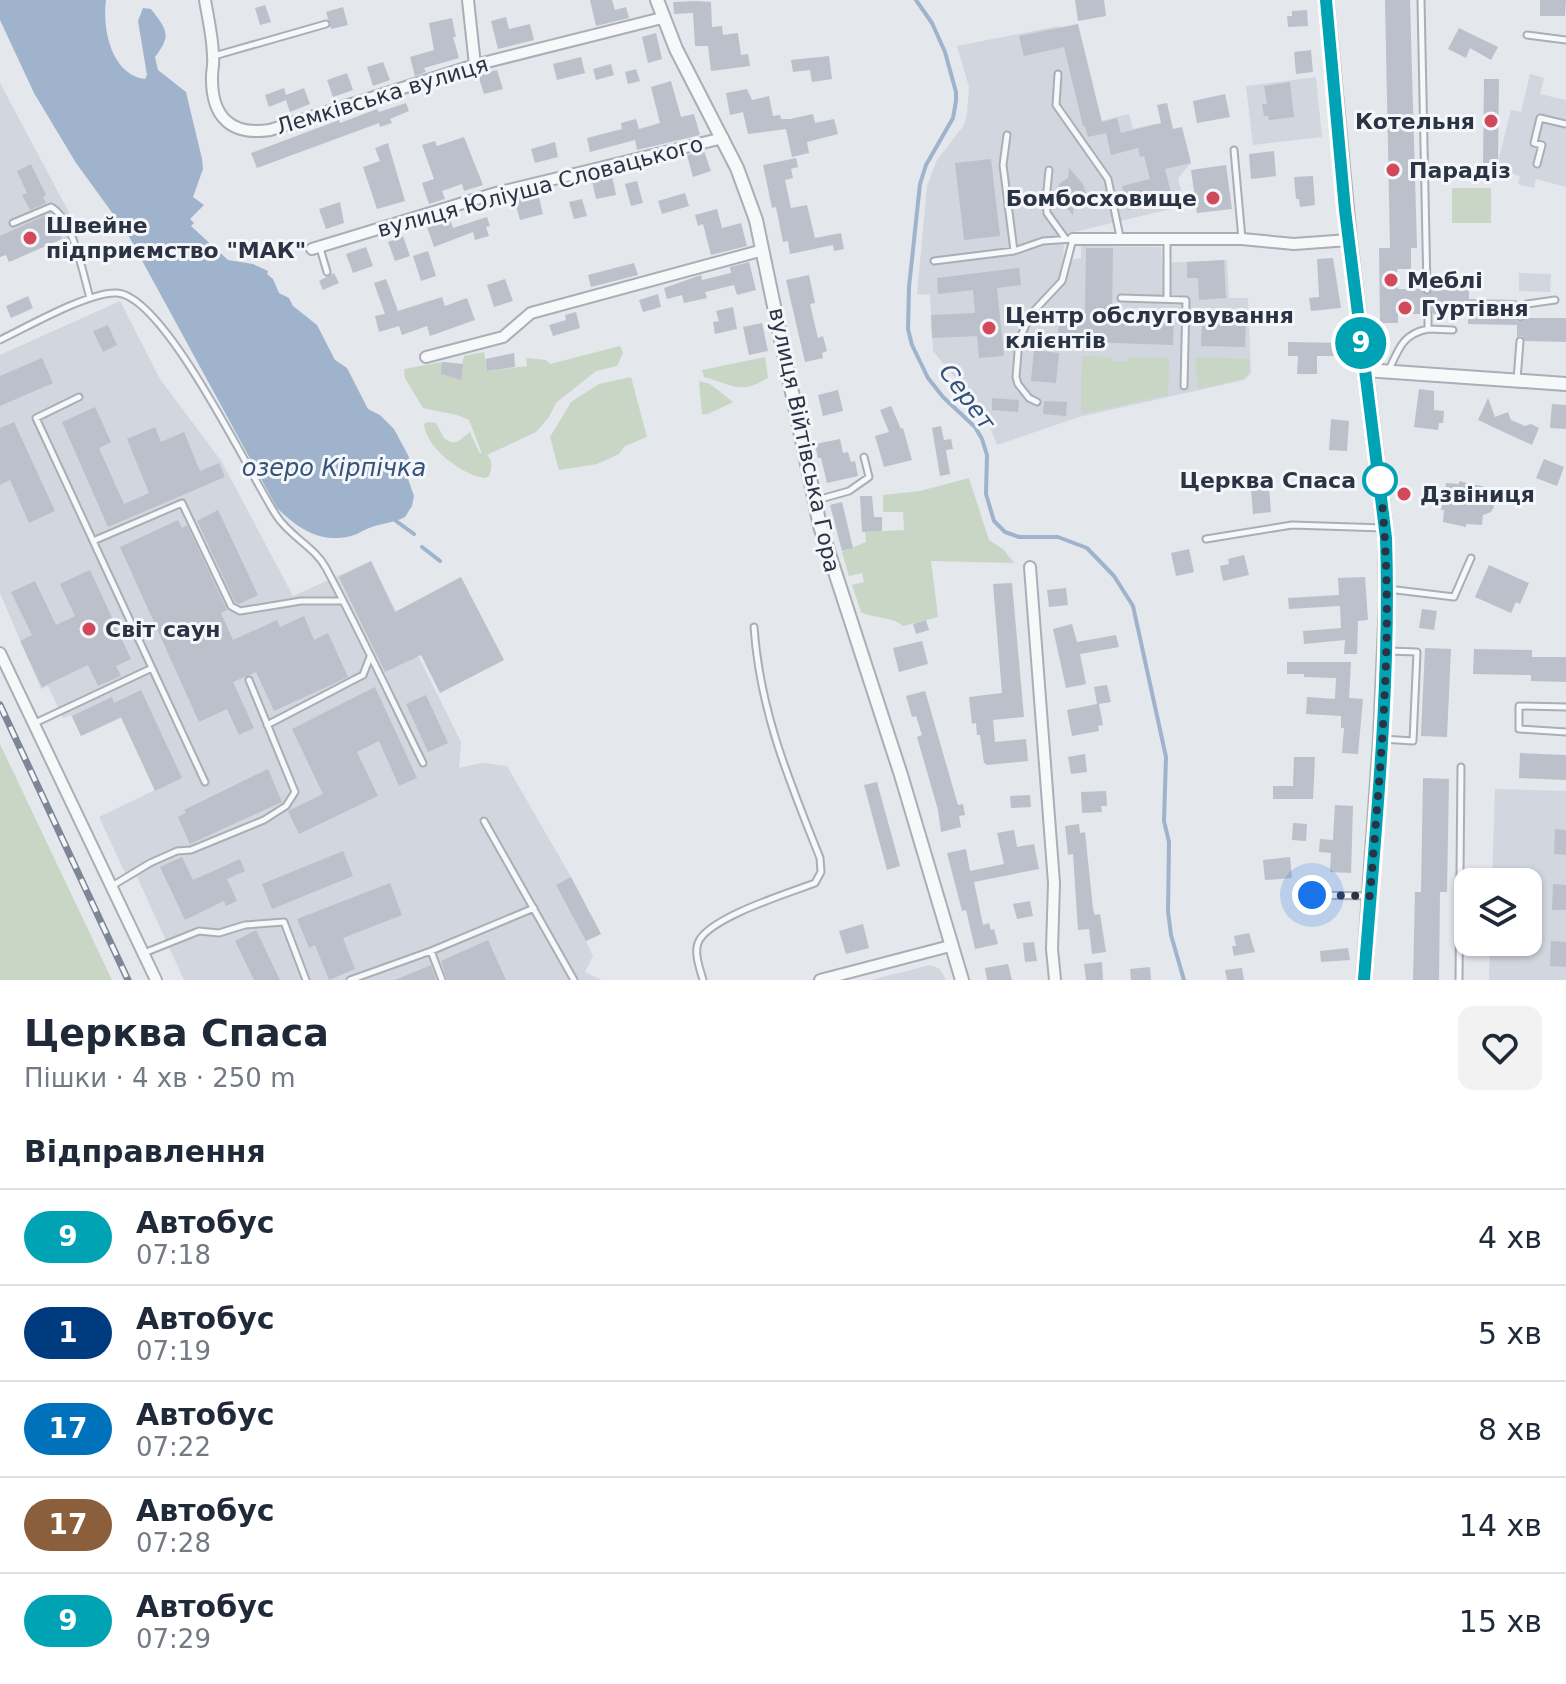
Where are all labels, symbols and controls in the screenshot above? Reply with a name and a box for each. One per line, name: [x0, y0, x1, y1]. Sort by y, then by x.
street label: Лемківська вулиця: [273, 51, 491, 140]
place label: Котельня: [1355, 109, 1475, 134]
marker: Котельня: [1482, 112, 1500, 130]
street label: вулиця Юліуша Словацького: [375, 131, 706, 242]
place label: Парадіз: [1409, 158, 1511, 183]
marker: Парадіз: [1384, 161, 1402, 179]
place label: Бомбосховище: [1006, 186, 1197, 211]
marker: Бомбосховище: [1204, 189, 1222, 207]
place label: Швейне підприємство "МАК": [46, 213, 306, 263]
marker: Швейне підприємство "МАК": [21, 229, 39, 247]
place label: Меблі: [1407, 268, 1483, 293]
marker: Меблі: [1382, 271, 1400, 289]
place label: Гуртівня: [1421, 296, 1529, 321]
marker: Гуртівня: [1396, 299, 1414, 317]
place label: Центр обслуговування клієнтів: [1005, 303, 1294, 353]
street label: вулиця Війтівська Гора: [764, 305, 845, 575]
line badge: 9: [1335, 317, 1387, 369]
marker: Центр обслуговування клієнтів: [980, 319, 998, 337]
text: 9: [1351, 326, 1371, 359]
water label: Серет: [933, 358, 1002, 436]
water label: озеро Кірпічка: [242, 454, 426, 482]
marker: Церква Спаса: [1363, 463, 1397, 497]
place label: Церква Спаса: [1179, 468, 1356, 493]
place label: Дзвіниця: [1420, 482, 1535, 507]
marker: Дзвіниця: [1395, 485, 1413, 503]
place label: Світ саун: [105, 617, 220, 642]
marker: Світ саун: [80, 620, 98, 638]
map controls: [1454, 868, 1542, 956]
button: layers: [1454, 868, 1542, 956]
your location: [1292, 875, 1332, 915]
button: heart: [1458, 1006, 1542, 1090]
text: Церква Спаса: [24, 1011, 329, 1055]
text: Пішки · 4 хв · 250 m: [24, 1063, 296, 1093]
text: Відправлення: [24, 1134, 266, 1169]
text: Автобус: [136, 1205, 275, 1240]
text: 9: [58, 1220, 78, 1253]
text: 4 хв: [1478, 1220, 1542, 1255]
text: 07:18: [136, 1240, 211, 1270]
text: Автобус: [136, 1301, 275, 1336]
text: 1: [58, 1316, 78, 1349]
text: 5 хв: [1478, 1316, 1542, 1351]
text: 07:19: [136, 1336, 211, 1366]
text: Автобус: [136, 1397, 275, 1432]
text: 17: [49, 1412, 87, 1445]
text: 8 хв: [1478, 1412, 1542, 1447]
text: 07:22: [136, 1432, 211, 1462]
text: Автобус: [136, 1493, 275, 1528]
text: 17: [49, 1508, 87, 1541]
text: 14 хв: [1459, 1508, 1542, 1543]
text: 07:28: [136, 1528, 211, 1558]
text: Автобус: [136, 1589, 275, 1624]
text: 9: [58, 1604, 78, 1637]
text: 15 хв: [1459, 1604, 1542, 1639]
text: 07:29: [136, 1624, 211, 1654]

